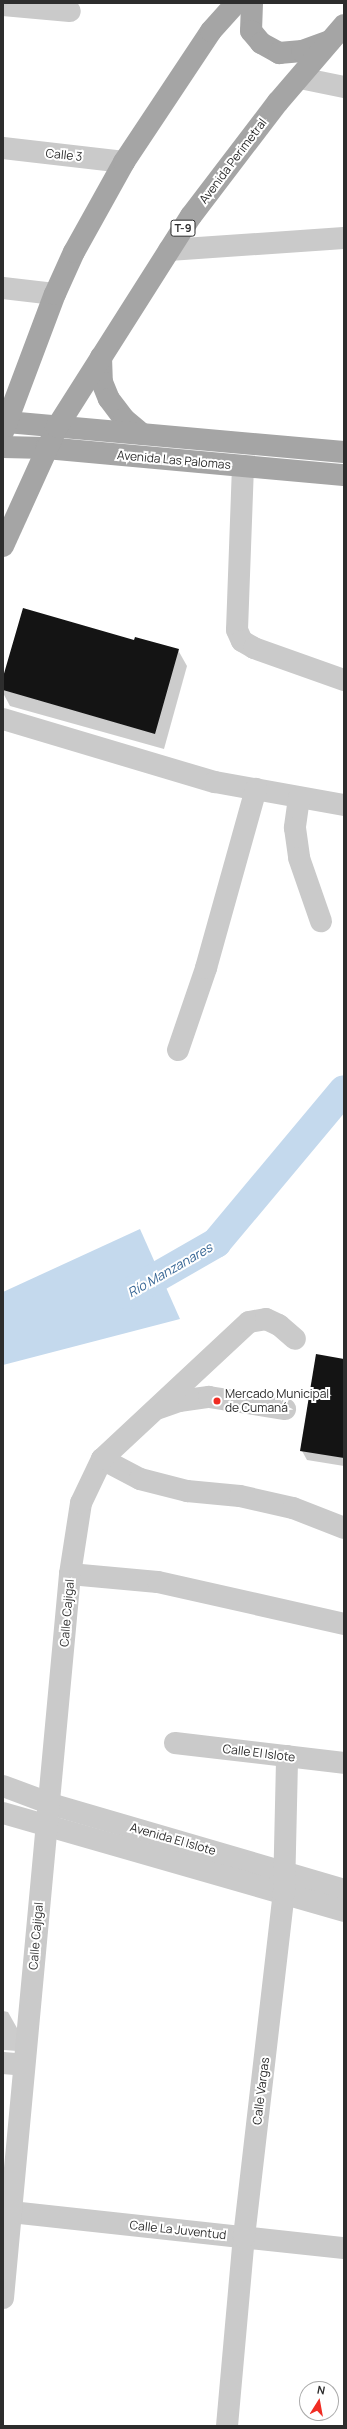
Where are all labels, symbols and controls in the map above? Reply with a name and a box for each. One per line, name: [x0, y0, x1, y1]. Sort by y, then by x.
street label: Avenida Perimetral: [196, 116, 270, 206]
street label: Calle 3: [45, 146, 83, 164]
road number: T-9: [170, 219, 196, 237]
street label: Avenida Las Palomas: [117, 448, 231, 472]
water label: Río Manzanares: [125, 1239, 215, 1301]
place label: Mercado Municipal de Cumaná: [225, 1387, 329, 1415]
marker: Mercado Municipal de Cumaná: [212, 1396, 222, 1406]
street label: Calle Cajigal: [57, 1579, 77, 1647]
street label: Calle El Islote: [222, 1741, 296, 1765]
street label: Avenida El Islote: [128, 1820, 218, 1858]
street label: Calle Cajigal: [26, 1902, 46, 1970]
street label: Calle Vargas: [250, 2056, 272, 2126]
street label: Calle La Juventud: [129, 2218, 227, 2242]
north arrow: [299, 2381, 339, 2421]
text: N: [316, 2382, 327, 2398]

